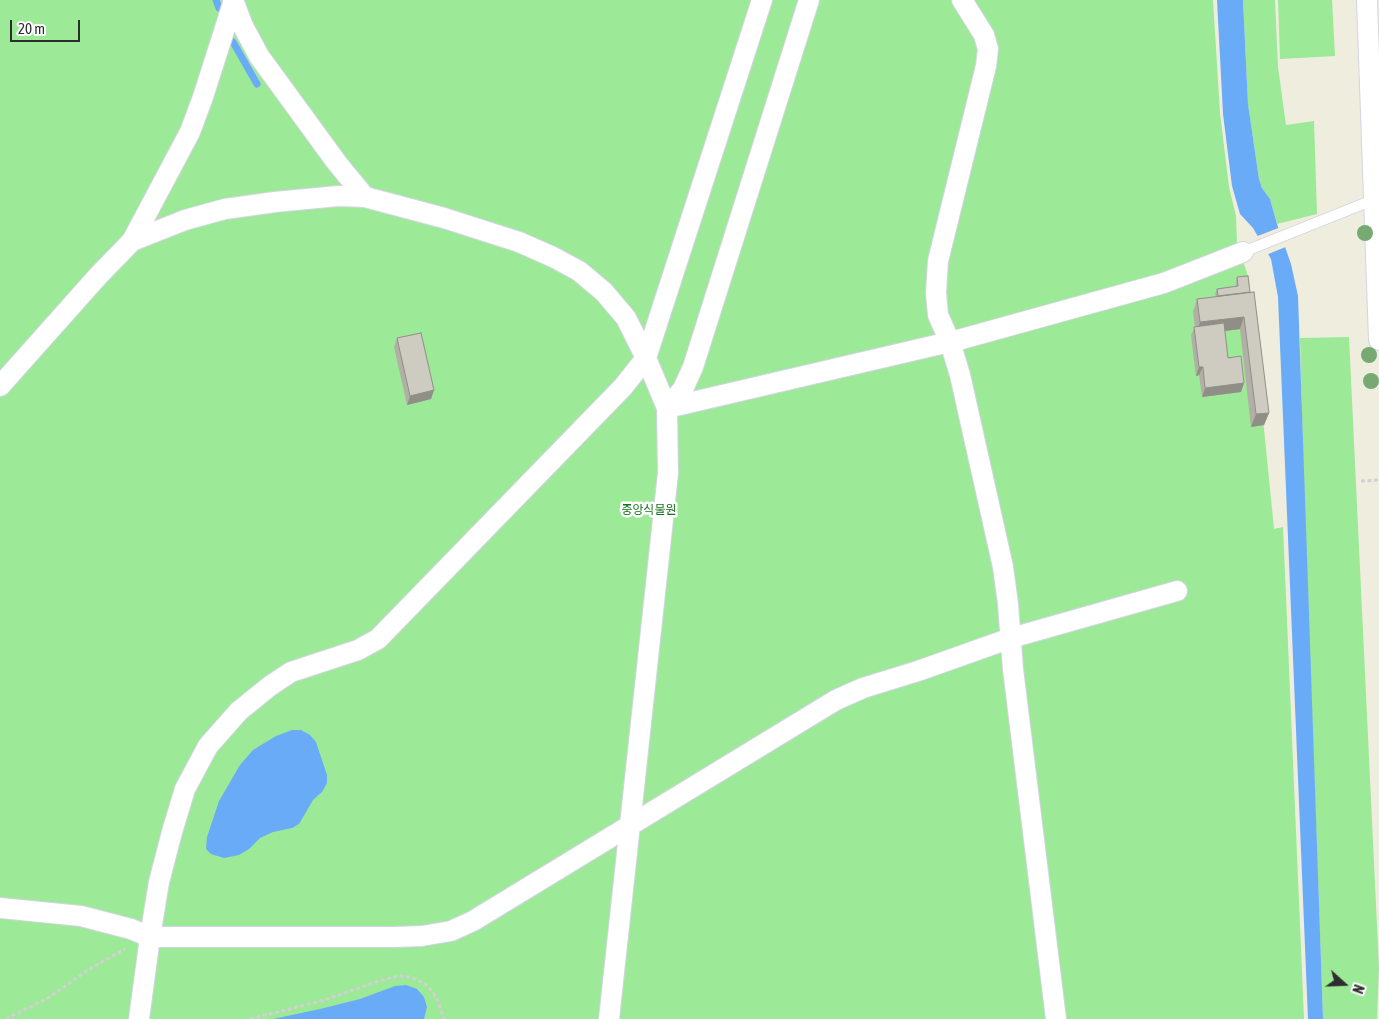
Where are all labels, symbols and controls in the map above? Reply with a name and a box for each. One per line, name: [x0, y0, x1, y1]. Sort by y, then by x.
scale bar: [12, 10, 82, 42]
text: 20 m: [18, 20, 45, 37]
park label: 중앙식물원: [621, 503, 677, 517]
north arrow: [1319, 959, 1369, 1009]
text: N: [1349, 983, 1367, 996]

